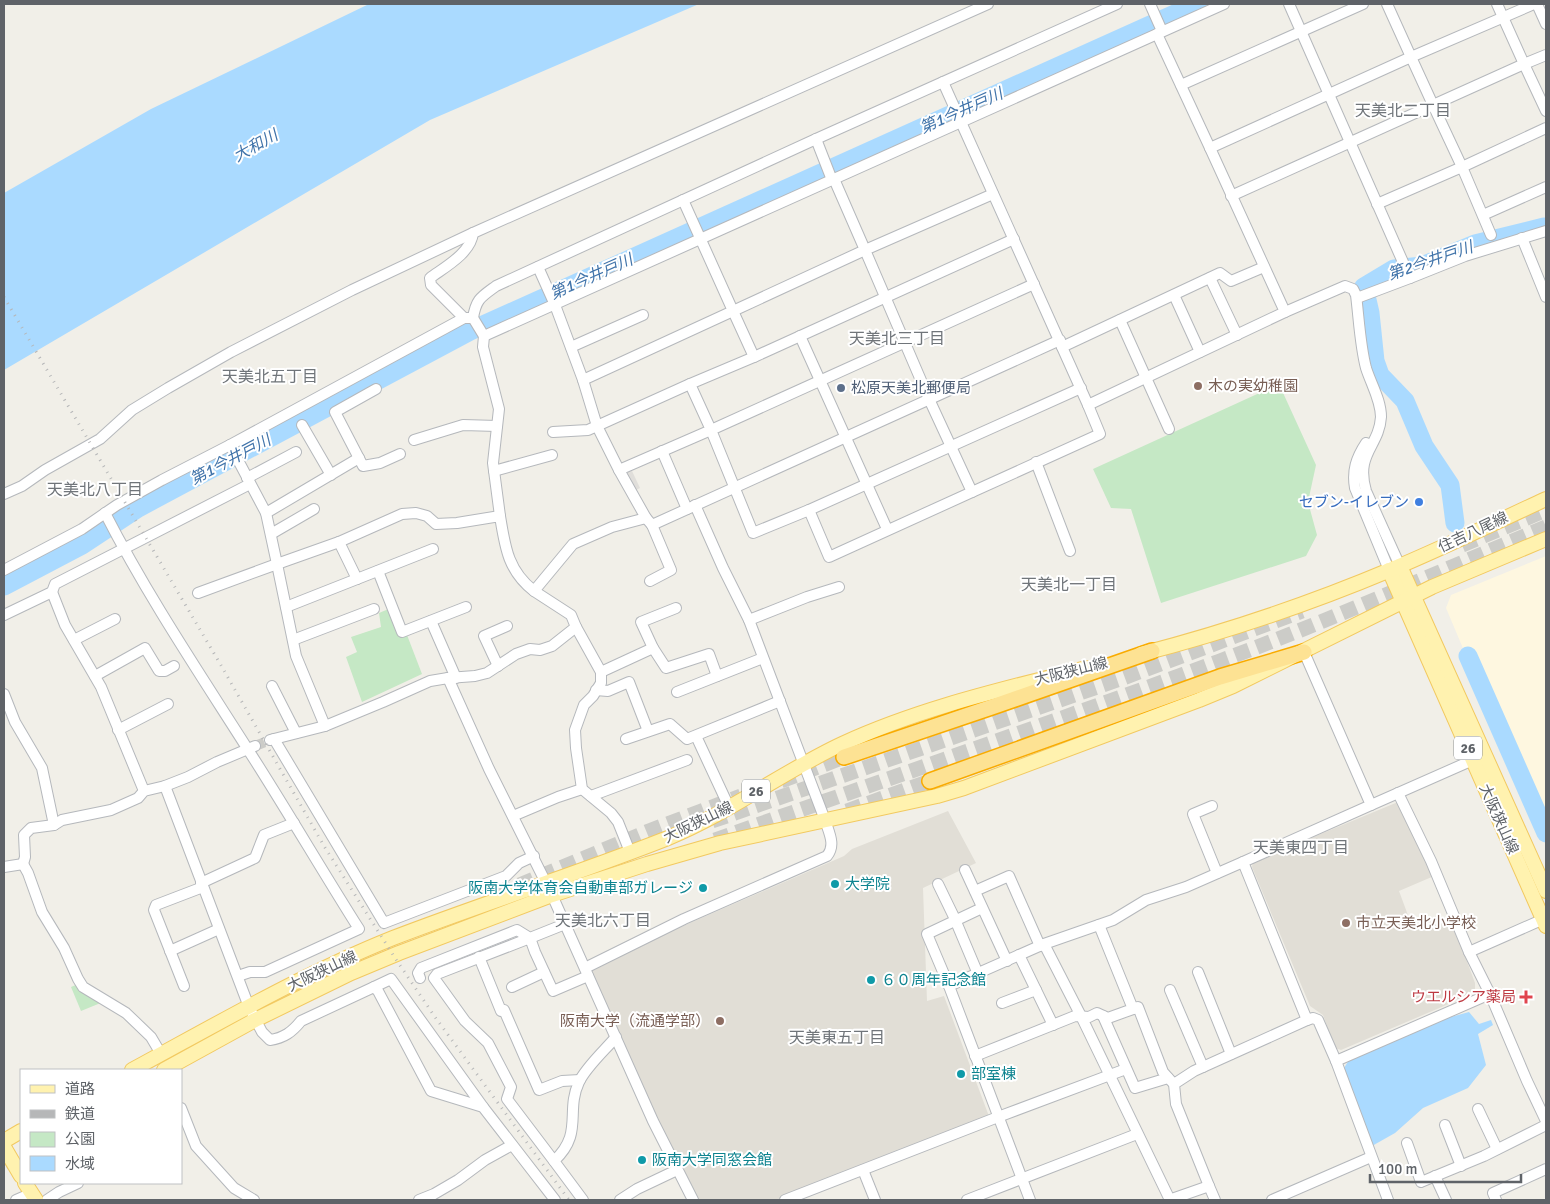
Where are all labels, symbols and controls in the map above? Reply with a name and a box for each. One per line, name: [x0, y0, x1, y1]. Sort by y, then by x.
water label: 第1今井戸川: [917, 83, 1008, 138]
district label: 天美北二丁目: [1355, 101, 1451, 121]
water label: 大和川: [230, 125, 283, 166]
water label: 第2今井戸川: [1385, 236, 1477, 285]
water label: 第1今井戸川: [547, 249, 638, 304]
district label: 天美北三丁目: [849, 329, 945, 349]
district label: 天美北五丁目: [222, 367, 318, 387]
place label: 木の実幼稚園: [1208, 377, 1298, 395]
place label: 松原天美北郵便局: [851, 379, 971, 397]
marker: 木の実幼稚園: [1192, 380, 1204, 392]
marker: 松原天美北郵便局: [835, 382, 847, 394]
water label: 第1今井戸川: [187, 429, 276, 490]
district label: 天美北八丁目: [47, 480, 143, 500]
place label: セブン-イレブン: [1299, 493, 1409, 511]
marker: セブン-イレブン: [1413, 496, 1425, 508]
street label: 住吉八尾線: [1435, 508, 1511, 556]
district label: 天美北一丁目: [1021, 575, 1117, 595]
street label: 大阪狭山線: [1032, 653, 1110, 689]
road number: 26: [1454, 736, 1482, 760]
road number: 26: [742, 779, 770, 802]
street label: 大阪狭山線: [1476, 781, 1522, 857]
street label: 大阪狭山線: [660, 797, 736, 847]
district label: 天美東四丁目: [1253, 838, 1349, 858]
place label: 大学院: [845, 875, 890, 893]
marker: 大学院: [829, 878, 841, 890]
place label: 阪南大学体育会自動車部ガレージ: [468, 879, 693, 897]
marker: 阪南大学体育会自動車部ガレージ: [697, 882, 709, 894]
district label: 天美北六丁目: [555, 911, 651, 931]
place label: 市立天美北小学校: [1356, 914, 1476, 932]
marker: 市立天美北小学校: [1340, 917, 1352, 929]
street label: 大阪狭山線: [284, 947, 360, 995]
place label: ６０周年記念館: [881, 971, 986, 989]
marker: ６０周年記念館: [865, 974, 877, 986]
place label: ウエルシア薬局: [1411, 988, 1516, 1006]
marker: ウエルシア薬局: [1520, 991, 1532, 1003]
place label: 阪南大学（流通学部）: [560, 1012, 710, 1030]
marker: 阪南大学（流通学部）: [714, 1015, 726, 1027]
district label: 天美東五丁目: [789, 1028, 885, 1048]
place label: 部室棟: [971, 1065, 1016, 1083]
marker: 部室棟: [955, 1068, 967, 1080]
legend: [20, 1069, 182, 1184]
text: 道路: [65, 1080, 95, 1098]
text: 鉄道: [65, 1105, 95, 1123]
text: 公園: [65, 1130, 95, 1148]
place label: 阪南大学同窓会館: [652, 1151, 772, 1169]
scale bar: [1370, 1152, 1521, 1184]
marker: 阪南大学同窓会館: [636, 1154, 648, 1166]
text: 水域: [65, 1155, 95, 1173]
text: 100 m: [1378, 1160, 1418, 1178]

